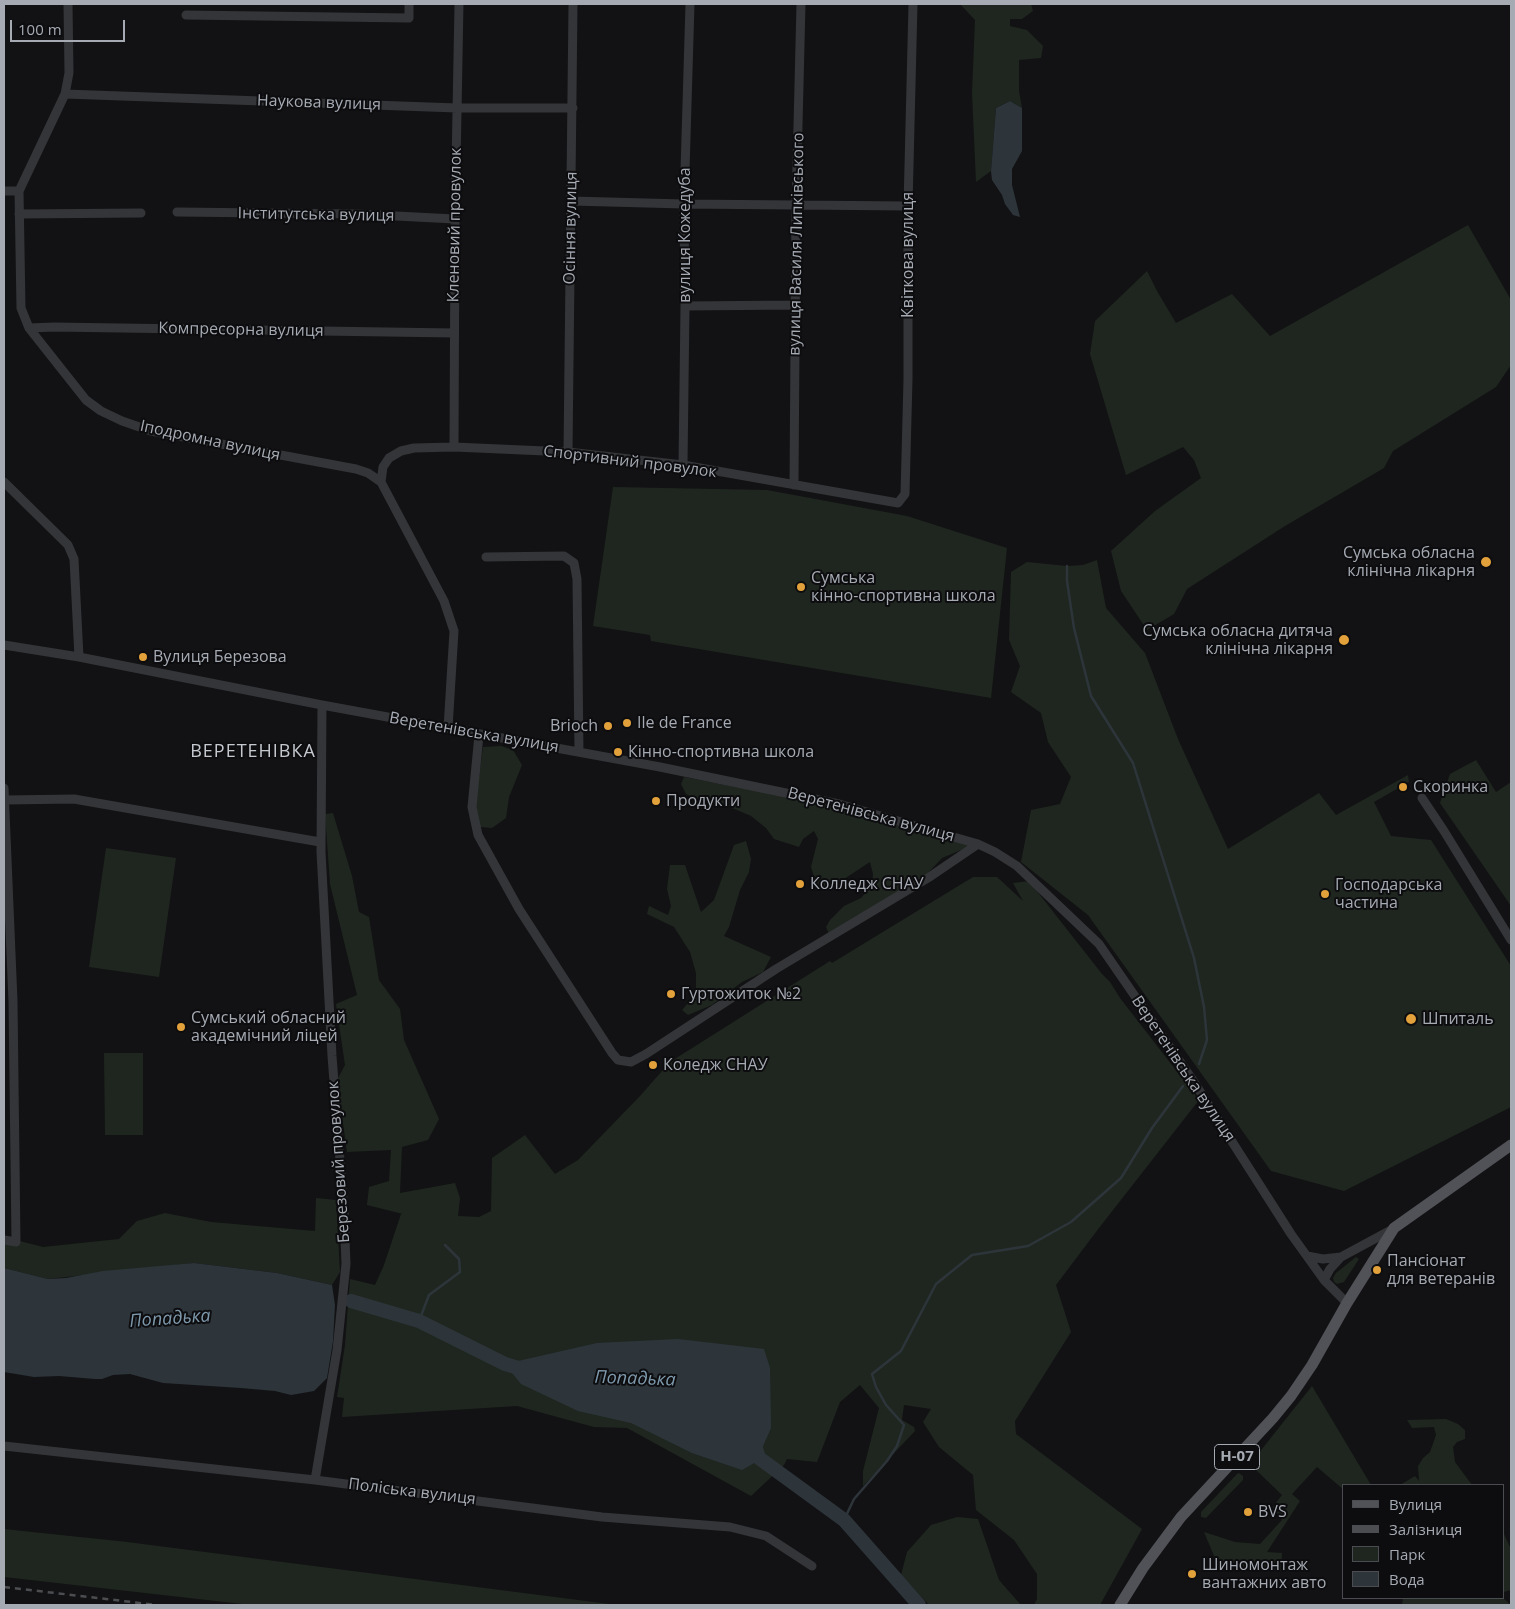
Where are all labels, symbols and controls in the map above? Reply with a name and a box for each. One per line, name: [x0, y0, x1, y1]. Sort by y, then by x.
scale bar: [12, 10, 128, 42]
text: 100 m: [18, 19, 62, 39]
street label: Наукова вулиця: [257, 91, 381, 115]
street label: вулиця Василя Липківського: [785, 132, 809, 356]
street label: Кленовий провулок: [444, 147, 466, 303]
street label: вулиця Кожедуба: [675, 167, 695, 303]
street label: Осіння вулиця: [560, 171, 582, 285]
street label: Квіткова вулиця: [898, 192, 918, 318]
street label: Інститутська вулиця: [237, 204, 395, 226]
street label: Компресорна вулиця: [158, 319, 324, 341]
street label: Іподромна вулиця: [138, 417, 282, 465]
street label: Спортивний провулок: [542, 442, 718, 482]
place label: Сумська обласна клінічна лікарня: [1343, 543, 1475, 581]
marker: Сумська обласна клінічна лікарня: [1479, 555, 1493, 569]
place label: Сумська кінно-спортивна школа: [811, 568, 996, 606]
marker: Сумська кінно-спортивна школа: [795, 581, 807, 593]
place label: Сумська обласна дитяча клінічна лікарня: [1142, 621, 1333, 659]
marker: Сумська обласна дитяча клінічна лікарня: [1337, 633, 1351, 647]
place label: Вулиця Березова: [153, 647, 287, 667]
marker: Вулиця Березова: [137, 651, 149, 663]
street label: Веретенівська вулиця: [388, 709, 560, 757]
place label: Ile de France: [637, 713, 732, 733]
place label: Brioch: [550, 716, 598, 736]
marker: Ile de France: [621, 717, 633, 729]
marker: Brioch: [602, 720, 614, 732]
district label: ВЕРЕТЕНІВКА: [189, 741, 317, 763]
place label: Кінно-спортивна школа: [628, 742, 814, 762]
marker: Кінно-спортивна школа: [612, 746, 624, 758]
place label: Скоринка: [1413, 777, 1488, 797]
marker: Скоринка: [1397, 781, 1409, 793]
street label: Веретенівська вулиця: [786, 783, 956, 847]
place label: Продукти: [666, 791, 740, 811]
marker: Продукти: [650, 795, 662, 807]
place label: Колледж СНАУ: [810, 874, 924, 894]
place label: Господарська частина: [1335, 875, 1442, 913]
marker: Колледж СНАУ: [794, 878, 806, 890]
marker: Господарська частина: [1319, 888, 1331, 900]
place label: Гуртожиток №2: [681, 984, 801, 1004]
marker: Гуртожиток №2: [665, 988, 677, 1000]
street label: Веретенівська вулиця: [1127, 992, 1239, 1146]
place label: Сумський обласний академічний ліцей: [191, 1008, 346, 1046]
place label: Шпиталь: [1422, 1009, 1494, 1029]
marker: Шпиталь: [1404, 1012, 1418, 1026]
marker: Сумський обласний академічний ліцей: [175, 1021, 187, 1033]
place label: Коледж СНАУ: [663, 1055, 768, 1075]
marker: Коледж СНАУ: [647, 1059, 659, 1071]
street label: Березовий провулок: [324, 1080, 354, 1244]
place label: Пансіонат для ветеранів: [1387, 1251, 1495, 1289]
marker: Пансіонат для ветеранів: [1371, 1264, 1383, 1276]
water label: Попадька: [129, 1305, 211, 1333]
water label: Попадька: [594, 1367, 676, 1391]
road number: Н-07: [1214, 1444, 1260, 1470]
street label: Поліська вулиця: [347, 1475, 477, 1509]
legend: [1342, 1484, 1505, 1599]
text: Вулиця: [1389, 1494, 1442, 1514]
place label: BVS: [1258, 1502, 1287, 1522]
marker: BVS: [1242, 1506, 1254, 1518]
text: Залізниця: [1389, 1519, 1462, 1539]
text: Парк: [1389, 1544, 1425, 1564]
place label: Шиномонтаж вантажних авто: [1202, 1555, 1326, 1593]
marker: Шиномонтаж вантажних авто: [1186, 1568, 1198, 1580]
text: Вода: [1389, 1569, 1425, 1589]

